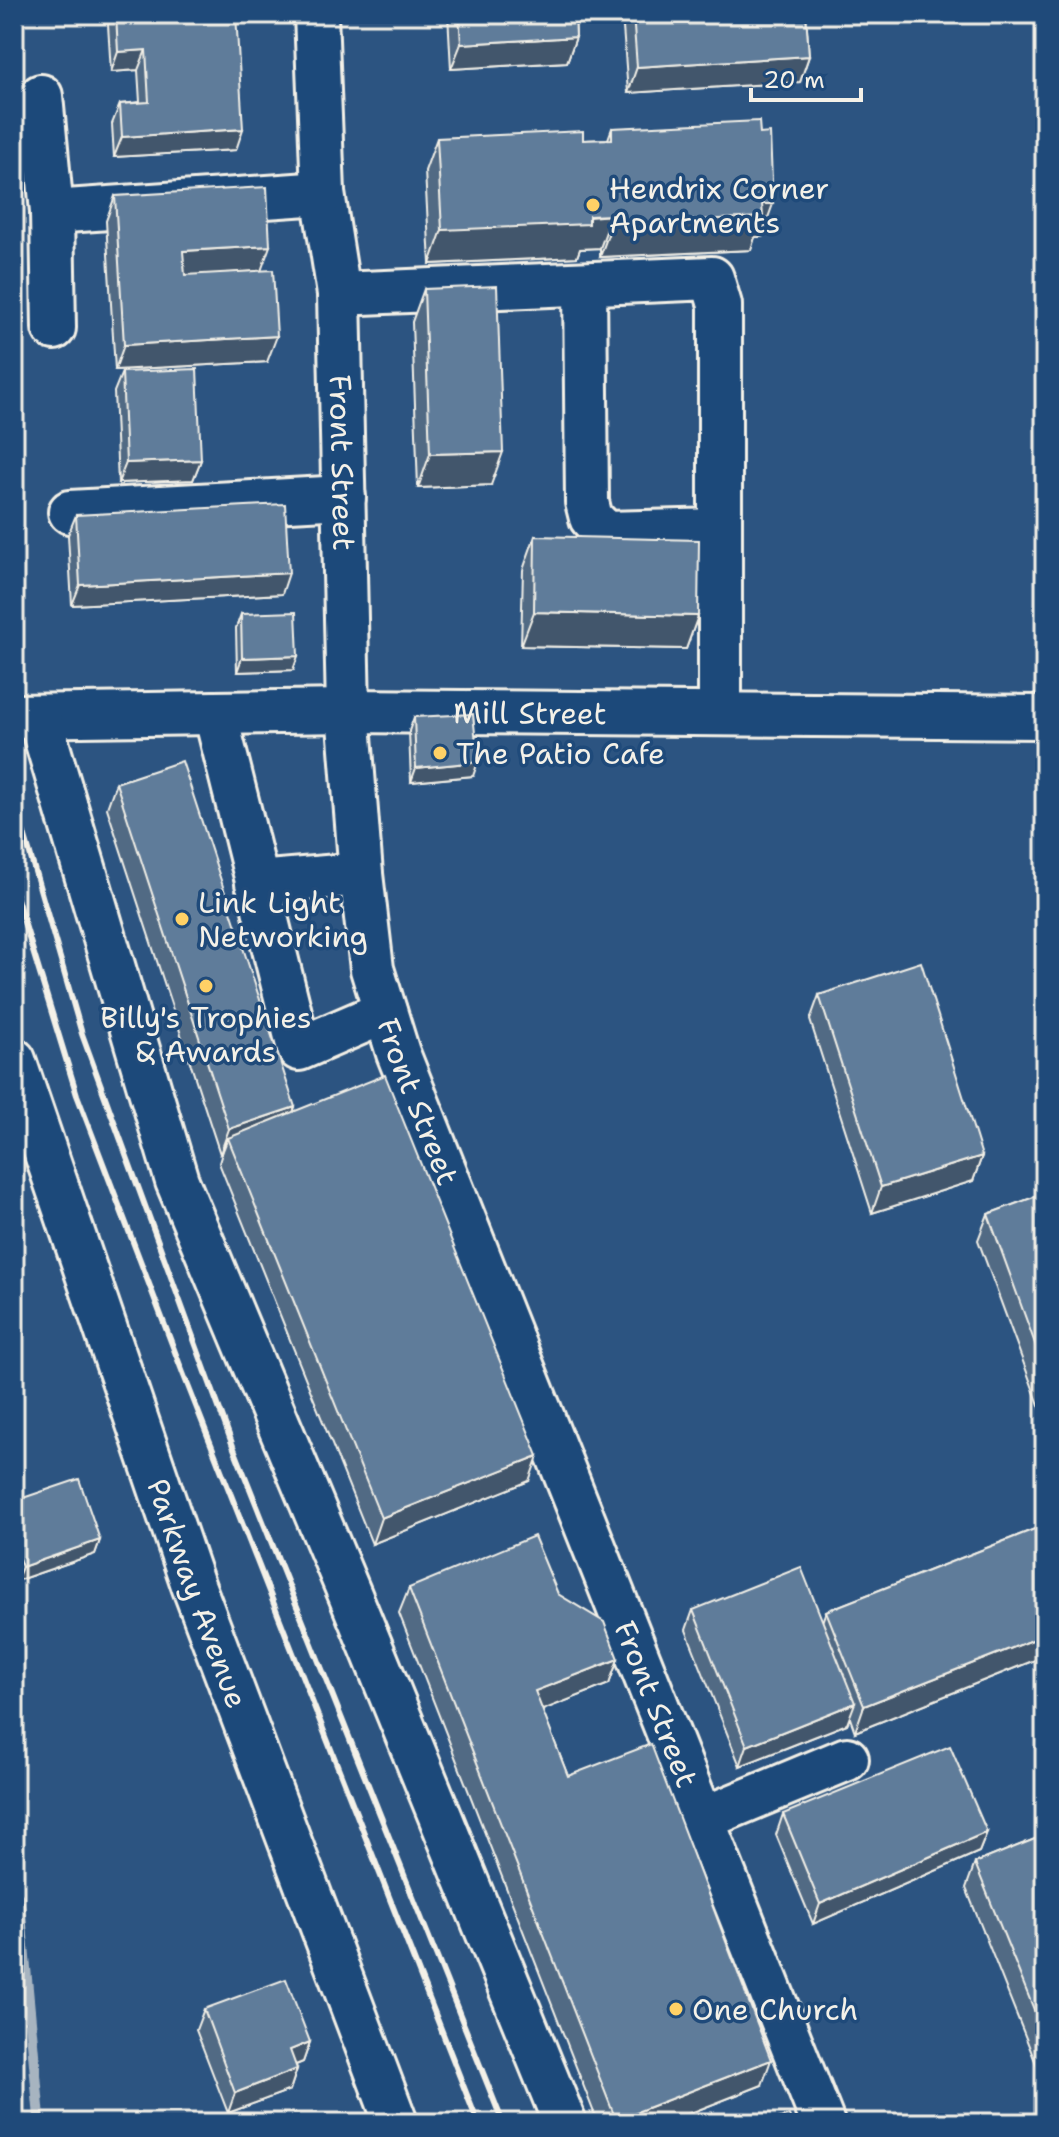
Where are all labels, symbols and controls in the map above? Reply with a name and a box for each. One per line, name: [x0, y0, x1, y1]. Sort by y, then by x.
scale bar: [751, 52, 861, 102]
text: 20 m: [763, 64, 825, 96]
place label: Hendrix Corner Apartments: [609, 168, 829, 243]
marker: Hendrix Corner Apartments: [584, 196, 602, 214]
street label: Front Street: [320, 374, 365, 551]
street label: Mill Street: [453, 691, 607, 734]
place label: The Patio Cafe: [456, 733, 665, 774]
marker: The Patio Cafe: [431, 744, 449, 762]
place label: Link Light Networking: [198, 882, 368, 957]
marker: Link Light Networking: [173, 910, 191, 928]
marker: Billy's Trophies & Awards: [197, 977, 215, 995]
place label: Billy's Trophies & Awards: [100, 997, 312, 1072]
street label: Front Street: [368, 1013, 469, 1191]
street label: Parkway Avenue: [138, 1473, 258, 1714]
street label: Front Street: [605, 1615, 708, 1793]
place label: One Church: [692, 1989, 858, 2030]
marker: One Church: [667, 2000, 685, 2018]

